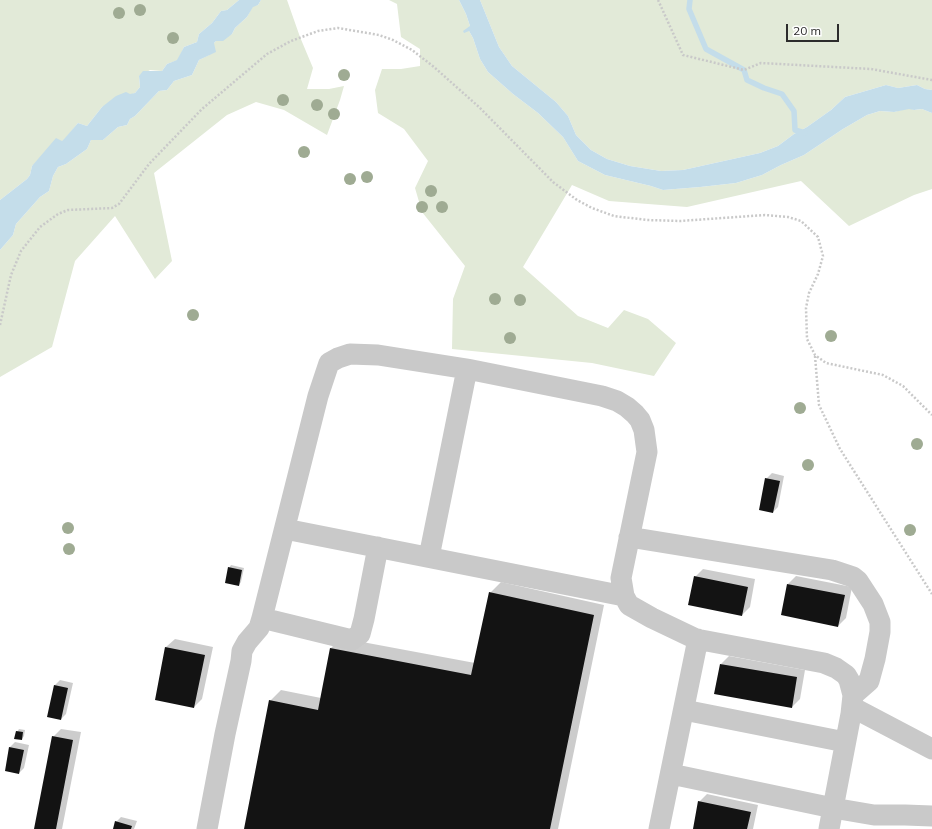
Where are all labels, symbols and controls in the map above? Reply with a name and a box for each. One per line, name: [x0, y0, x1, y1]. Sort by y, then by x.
scale bar: [788, 16, 841, 42]
text: 20 m: [793, 23, 821, 38]

